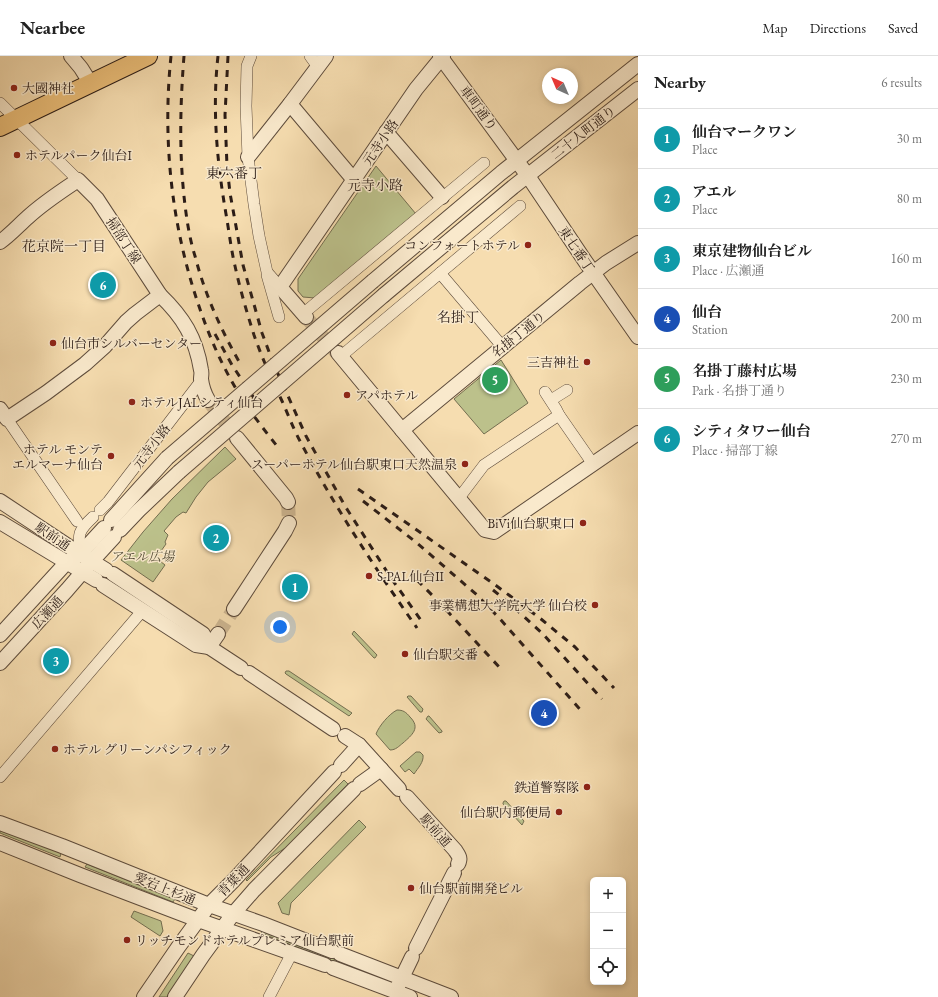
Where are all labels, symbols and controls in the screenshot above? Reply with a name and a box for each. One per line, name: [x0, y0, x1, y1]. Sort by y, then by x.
text: Nearbee: [20, 15, 85, 40]
text: Map: [762, 19, 788, 37]
text: Directions: [810, 19, 866, 37]
text: Saved: [888, 19, 918, 37]
north arrow: [542, 68, 578, 104]
text: Nearby: [654, 71, 706, 93]
text: 6 results: [881, 74, 922, 91]
place label: 大國神社: [22, 80, 74, 97]
street label: 車町通り: [456, 82, 501, 134]
marker: 大國神社: [9, 83, 19, 93]
street label: 二十人町通り: [547, 102, 619, 163]
street label: 元寺小路: [359, 116, 402, 169]
text: 仙台マークワン: [692, 122, 797, 141]
text: 1: [664, 130, 670, 147]
text: 30 m: [897, 130, 922, 147]
text: Place: [692, 141, 718, 158]
place label: ホテルパーク仙台I: [25, 147, 132, 164]
marker: ホテルパーク仙台I: [12, 150, 22, 160]
district label: 東六番丁: [206, 164, 262, 182]
district label: 元寺小路: [347, 176, 403, 194]
text: アエル: [692, 182, 736, 201]
text: 2: [664, 190, 670, 207]
text: 80 m: [897, 190, 922, 207]
text: Place: [692, 201, 718, 218]
street label: 掃部丁線: [102, 214, 145, 267]
street label: 東七番丁: [555, 223, 598, 276]
district label: 花京院一丁目: [22, 237, 106, 255]
place label: コンフォートホテル: [404, 237, 520, 254]
marker: コンフォートホテル: [523, 240, 533, 250]
text: 東京建物仙台ビル: [692, 241, 812, 260]
text: 3: [664, 250, 670, 267]
text: 160 m: [891, 250, 922, 267]
text: Place · 広瀬通: [692, 262, 764, 279]
pin: 6: [90, 270, 116, 300]
text: 仙台: [692, 302, 722, 321]
street label: 名掛丁通り: [488, 307, 549, 361]
district label: 名掛丁: [437, 308, 479, 326]
text: 4: [664, 310, 670, 327]
text: 200 m: [891, 310, 922, 327]
text: Station: [692, 321, 728, 338]
place label: 仙台市シルバーセンター: [61, 335, 202, 352]
marker: 仙台市シルバーセンター: [48, 338, 58, 348]
place label: 三吉神社: [527, 354, 579, 371]
marker: 三吉神社: [582, 357, 592, 367]
text: 名掛丁藤村広場: [692, 361, 797, 380]
pin: 5: [482, 365, 508, 395]
text: 5: [664, 370, 670, 387]
text: 230 m: [891, 370, 922, 387]
text: Park · 名掛丁通り: [692, 382, 787, 399]
place label: アパホテル: [355, 387, 418, 404]
marker: アパホテル: [342, 390, 352, 400]
place label: ホテルJALシティ仙台: [140, 394, 263, 411]
marker: ホテルJALシティ仙台: [127, 397, 137, 407]
street label: 元寺小路: [129, 421, 174, 472]
text: シティタワー仙台: [692, 421, 811, 440]
text: 6: [664, 430, 670, 447]
text: 270 m: [891, 430, 922, 447]
place label: ホテル モンテ エルマーナ仙台: [12, 441, 103, 473]
text: Place · 掃部丁線: [692, 442, 777, 459]
marker: ホテル モンテ エルマーナ仙台: [106, 451, 116, 461]
place label: スーパーホテル仙台駅東口天然温泉: [251, 456, 457, 473]
marker: スーパーホテル仙台駅東口天然温泉: [460, 459, 470, 469]
place label: BiVi仙台駅東口: [488, 515, 575, 532]
street label: 駅前通: [32, 518, 74, 554]
marker: BiVi仙台駅東口: [578, 518, 588, 528]
pin: 2: [203, 523, 229, 553]
park label: アエル広場: [110, 548, 175, 565]
place label: S-PAL仙台II: [377, 568, 445, 585]
marker: S-PAL仙台II: [364, 571, 374, 581]
pin: 1: [282, 572, 308, 602]
street label: 広瀬通: [28, 592, 67, 632]
place label: 事業構想大学院大学 仙台校: [428, 597, 587, 614]
marker: 事業構想大学院大学 仙台校: [590, 600, 600, 610]
your location: [270, 617, 290, 637]
pin: 3: [43, 646, 69, 676]
place label: 仙台駅交番: [413, 646, 478, 663]
marker: 仙台駅交番: [400, 649, 410, 659]
pin: 4: [531, 698, 557, 728]
place label: ホテル グリーンパシフィック: [63, 741, 232, 758]
marker: ホテル グリーンパシフィック: [50, 744, 60, 754]
place label: 鉄道警察隊: [514, 779, 579, 796]
marker: 鉄道警察隊: [582, 782, 592, 792]
place label: 仙台駅内郵便局: [460, 804, 551, 821]
marker: 仙台駅内郵便局: [554, 807, 564, 817]
street label: 駅前通: [416, 810, 455, 851]
street label: 青葉通: [214, 860, 253, 900]
street label: 愛宕上杉通: [131, 868, 198, 909]
map controls: [590, 877, 626, 985]
button: +: [590, 877, 626, 913]
place label: 仙台駅前開発ビル: [419, 880, 523, 897]
marker: 仙台駅前開発ビル: [406, 883, 416, 893]
button: −: [590, 913, 626, 949]
place label: リッチモンドホテルプレミア仙台駅前: [135, 932, 354, 949]
marker: リッチモンドホテルプレミア仙台駅前: [122, 935, 132, 945]
button: locate: [590, 949, 626, 985]

